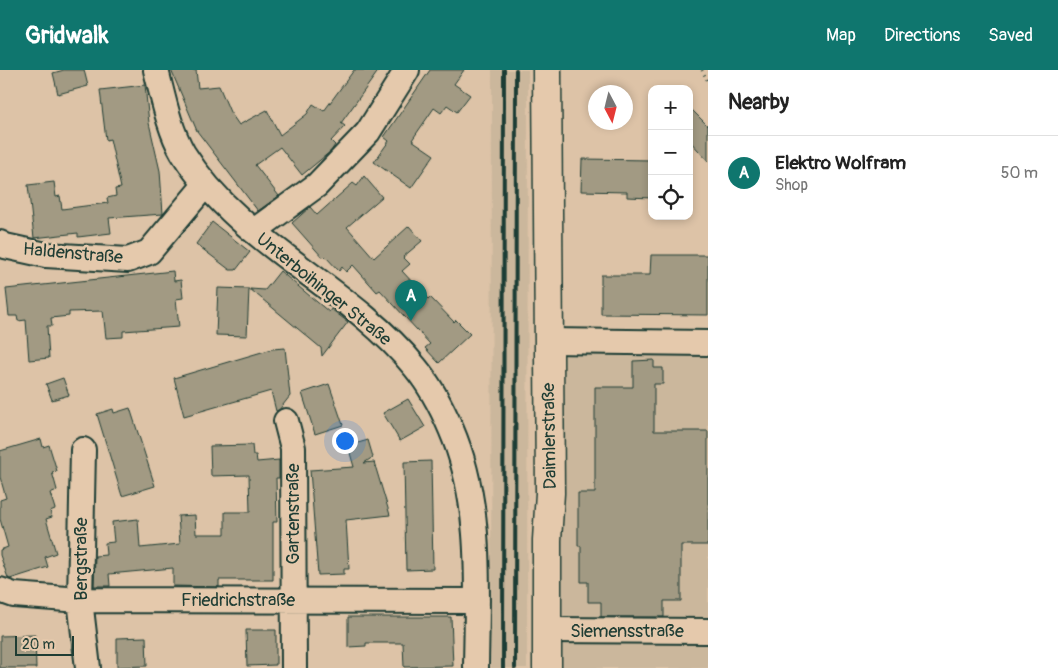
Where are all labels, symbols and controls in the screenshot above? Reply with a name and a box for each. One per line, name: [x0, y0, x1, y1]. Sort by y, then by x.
text: Gridwalk: [25, 21, 109, 50]
text: Map: [826, 24, 856, 47]
text: Directions: [884, 24, 960, 47]
text: Saved: [988, 24, 1033, 47]
north arrow: [588, 85, 633, 130]
map controls: [648, 85, 693, 220]
button: +: [648, 85, 693, 130]
text: Nearby: [728, 89, 789, 116]
button: −: [648, 130, 693, 175]
text: Elektro Wolfram: [775, 151, 906, 175]
text: A: [739, 163, 749, 183]
text: 50 m: [1001, 163, 1038, 183]
button: locate: [648, 175, 693, 220]
text: Shop: [775, 175, 808, 195]
street label: Unterboihinger Straße: [251, 228, 396, 351]
street label: Haldenstraße: [22, 238, 124, 269]
pin: A: [395, 280, 427, 321]
street label: Daimlerstraße: [537, 382, 562, 490]
your location: [332, 428, 358, 454]
street label: Gartenstraße: [282, 463, 305, 565]
street label: Bergstraße: [70, 517, 93, 601]
street label: Friedrichstraße: [181, 589, 295, 612]
street label: Siemensstraße: [570, 620, 684, 643]
scale bar: [15, 633, 74, 656]
text: 20 m: [22, 636, 55, 653]

